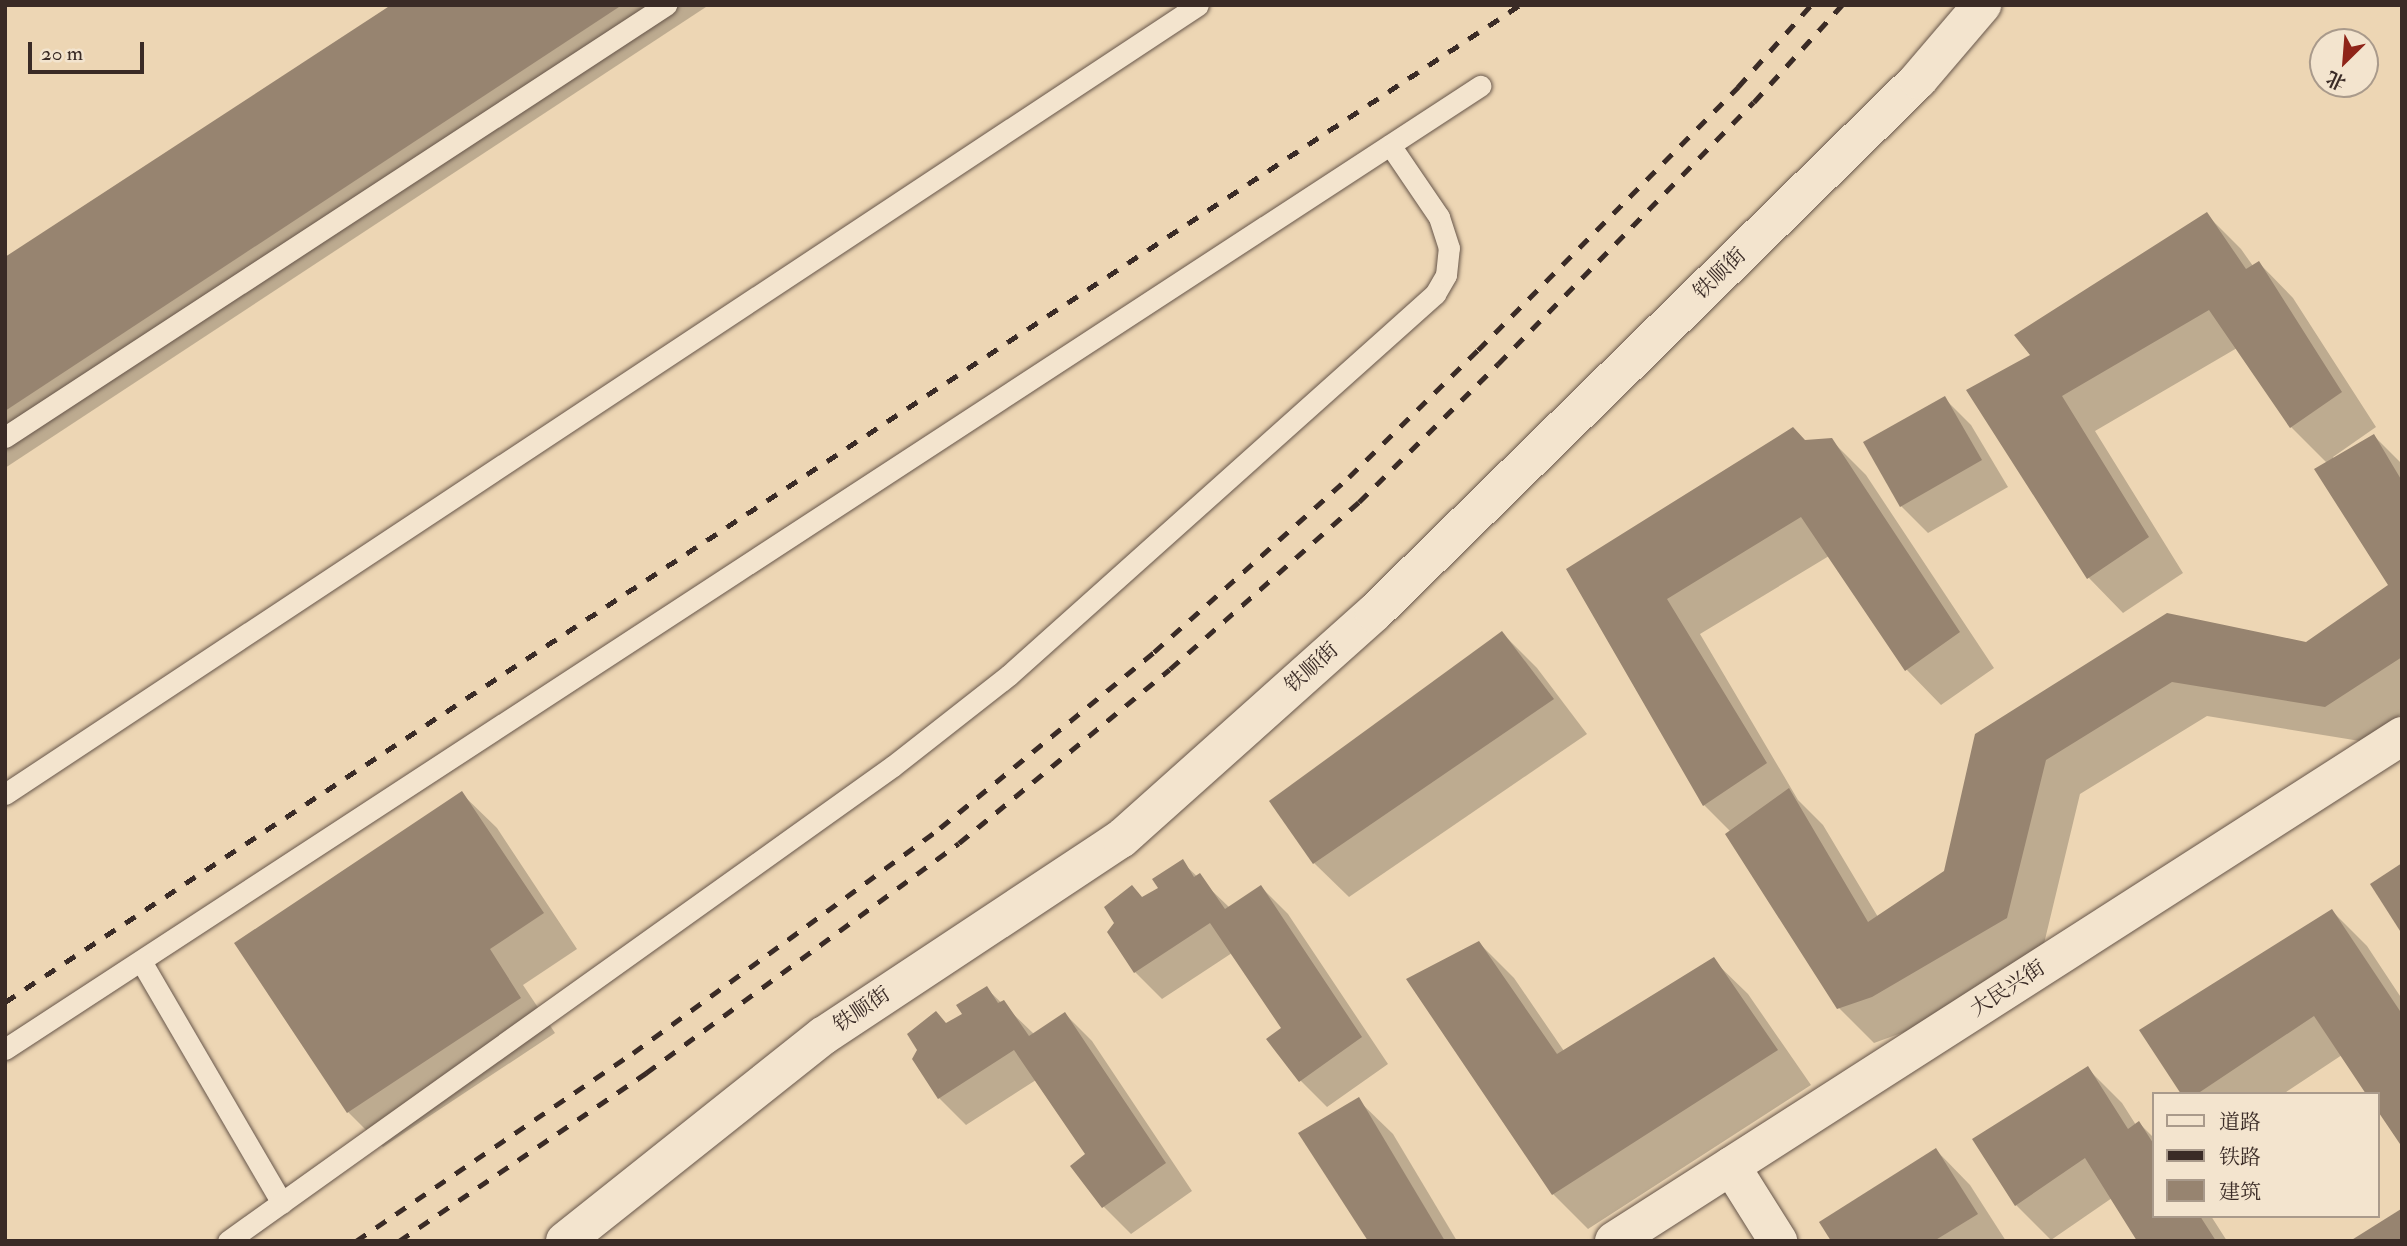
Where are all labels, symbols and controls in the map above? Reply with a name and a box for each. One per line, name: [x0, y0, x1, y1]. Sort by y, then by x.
scale bar: [32, 28, 147, 72]
north arrow: [2309, 28, 2379, 98]
text: 20 m: [41, 40, 83, 67]
text: 北: [2322, 65, 2350, 95]
street label: 铁顺街: [1689, 243, 1751, 305]
street label: 铁顺街: [1280, 638, 1344, 698]
street label: 大民兴街: [1966, 956, 2050, 1022]
street label: 铁顺街: [829, 982, 895, 1038]
legend: [2152, 1092, 2379, 1218]
text: 道路: [2219, 1109, 2261, 1136]
text: 铁路: [2219, 1144, 2261, 1171]
text: 建筑: [2219, 1179, 2261, 1206]

